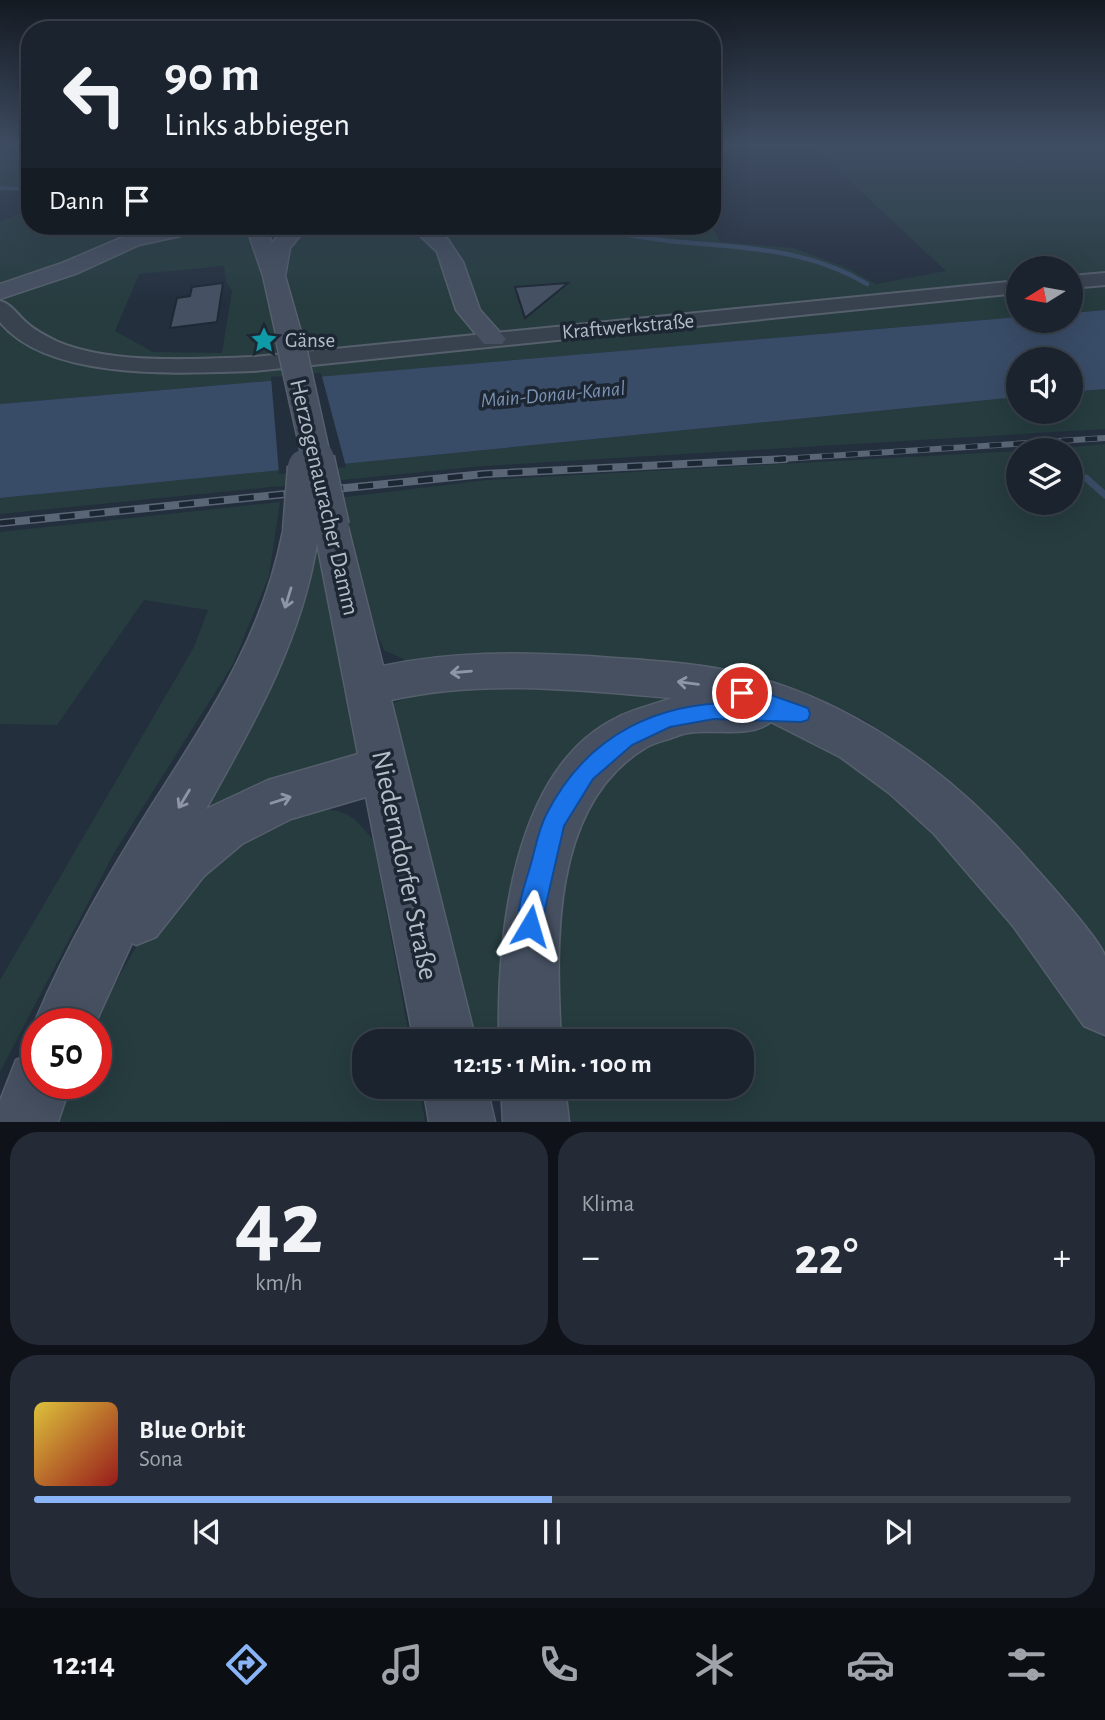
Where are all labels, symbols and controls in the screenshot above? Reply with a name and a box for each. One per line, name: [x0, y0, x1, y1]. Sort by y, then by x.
icon: left: [49, 49, 140, 140]
text: 90 m: [164, 51, 260, 100]
text: Links abbiegen: [164, 109, 350, 141]
icon: arrive: [118, 182, 156, 220]
text: Dann: [49, 188, 104, 214]
north arrow: [1006, 256, 1083, 332]
map controls: [1006, 256, 1083, 515]
street label: Kraftwerkstraße: [561, 310, 695, 343]
place icon: Gänse: [249, 325, 279, 355]
place label: Gänse: [285, 330, 335, 351]
button: sound: [1006, 347, 1083, 424]
street label: Herzogenauracher Damm: [285, 377, 363, 618]
water label: Main-Donau-Kanal: [480, 378, 626, 411]
button: layers: [1006, 438, 1083, 515]
one-way arrow: [280, 586, 293, 608]
pin: [712, 663, 772, 723]
one-way arrow: [450, 666, 473, 679]
icon: arrive: [723, 674, 761, 712]
one-way arrow: [677, 676, 700, 689]
street label: Niederndorfer Straße: [366, 748, 442, 983]
one-way arrow: [177, 789, 191, 809]
one-way arrow: [270, 793, 292, 805]
position arrow: [493, 889, 567, 963]
speed limit sign: 50: [21, 1008, 112, 1099]
text: 12:15 · 1 Min. · 100 m: [454, 1051, 652, 1077]
text: 42: [234, 1179, 323, 1270]
text: Klima: [582, 1193, 634, 1216]
text: 22°: [794, 1231, 858, 1283]
text: −: [582, 1239, 600, 1277]
text: +: [1053, 1239, 1071, 1277]
text: km/h: [255, 1272, 302, 1295]
text: Blue Orbit: [139, 1417, 245, 1443]
text: Sona: [139, 1448, 183, 1471]
icon: previous: [188, 1513, 226, 1551]
icon: pause: [533, 1513, 571, 1551]
icon: next: [879, 1513, 917, 1551]
icon: directions: [222, 1640, 271, 1689]
icon: music: [378, 1640, 427, 1689]
icon: phone: [534, 1640, 583, 1689]
icon: climate: [690, 1640, 739, 1689]
icon: car: [846, 1640, 895, 1689]
icon: filters: [1002, 1640, 1051, 1689]
text: 12:14: [54, 1648, 115, 1680]

